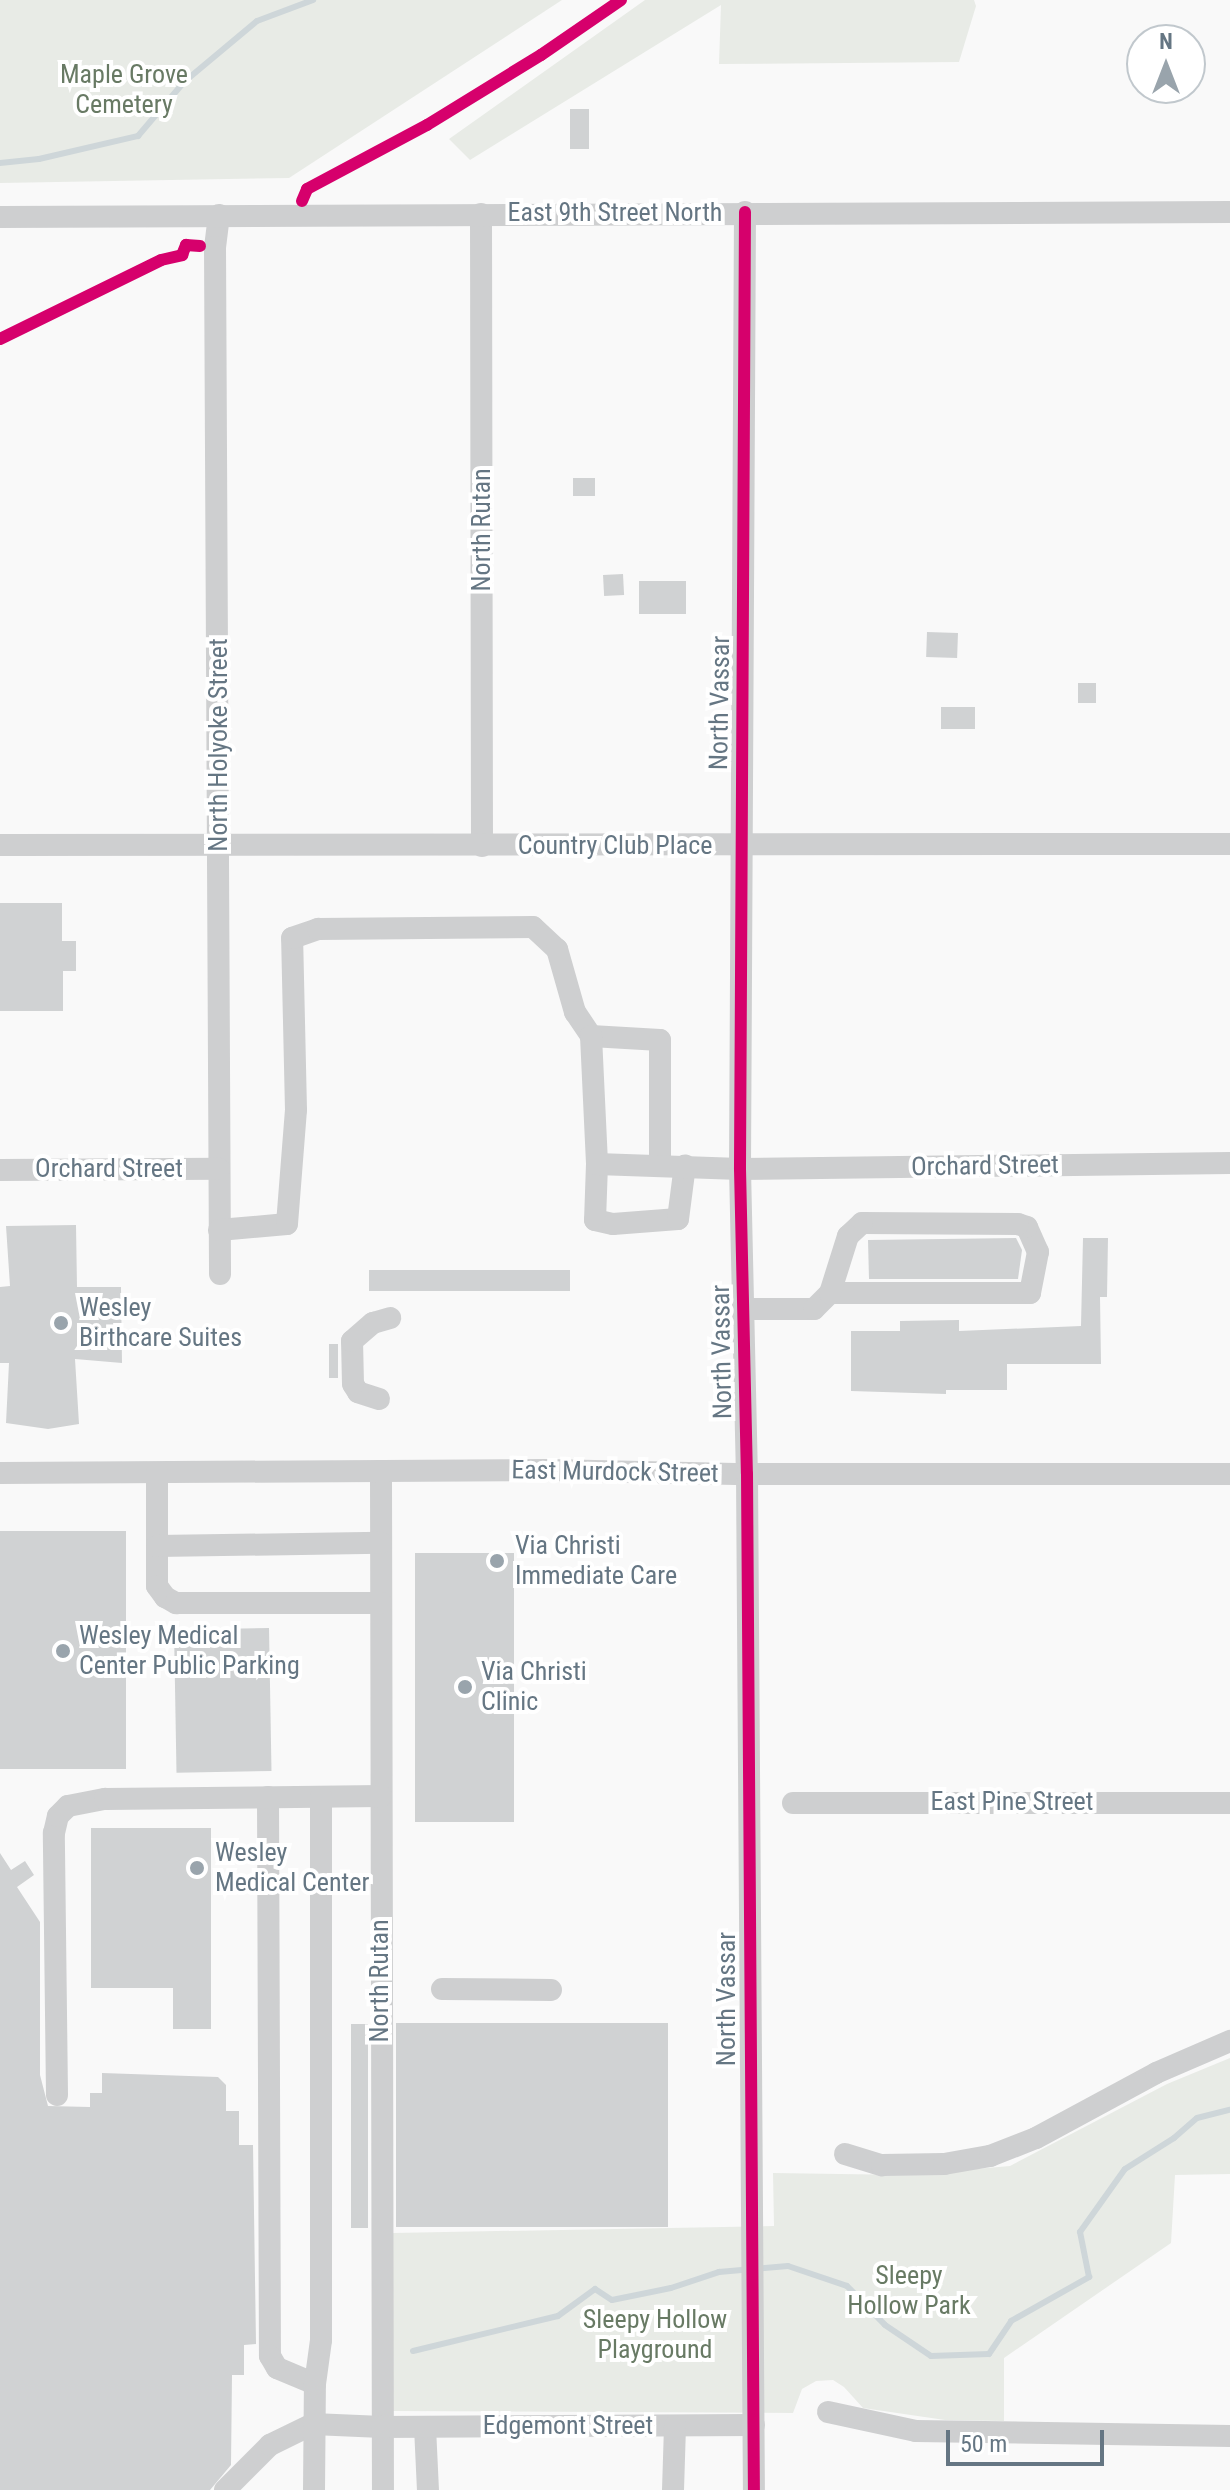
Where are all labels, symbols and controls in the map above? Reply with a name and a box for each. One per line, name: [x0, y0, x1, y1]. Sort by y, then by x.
north arrow: [1126, 24, 1206, 104]
text: N: [1159, 29, 1173, 54]
park label: Maple Grove Cemetery: [60, 59, 188, 120]
street label: East 9th Street North: [508, 197, 722, 229]
street label: North Rutan: [466, 468, 498, 592]
street label: North Vassar: [703, 636, 737, 770]
street label: North Holyoke Street: [203, 638, 235, 852]
street label: Country Club Place: [518, 830, 712, 862]
street label: Orchard Street: [911, 1149, 1059, 1183]
street label: Orchard Street: [35, 1153, 183, 1185]
street label: North Vassar: [705, 1285, 739, 1419]
place label: Wesley Birthcare Suites: [79, 1292, 242, 1354]
marker: Wesley Birthcare Suites: [50, 1312, 72, 1334]
street label: East Murdock Street: [511, 1455, 719, 1489]
place label: Via Christi Immediate Care: [515, 1530, 677, 1592]
marker: Via Christi Immediate Care: [486, 1550, 508, 1572]
place label: Wesley Medical Center Public Parking: [79, 1620, 300, 1682]
marker: Wesley Medical Center Public Parking: [54, 1642, 72, 1660]
place label: Via Christi Clinic: [481, 1656, 587, 1718]
marker: Via Christi Clinic: [456, 1678, 474, 1696]
street label: East Pine Street: [931, 1786, 1093, 1818]
place label: Wesley Medical Center: [215, 1837, 369, 1898]
marker: Wesley Medical Center: [186, 1857, 208, 1879]
street label: North Rutan: [364, 1919, 396, 2043]
street label: North Vassar: [711, 1932, 743, 2066]
park label: Sleepy Hollow Park: [847, 2260, 971, 2322]
park label: Sleepy Hollow Playground: [583, 2304, 727, 2366]
street label: Edgemont Street: [483, 2410, 653, 2442]
scale bar: [950, 2414, 1108, 2464]
text: 50 m: [960, 2430, 1007, 2458]

